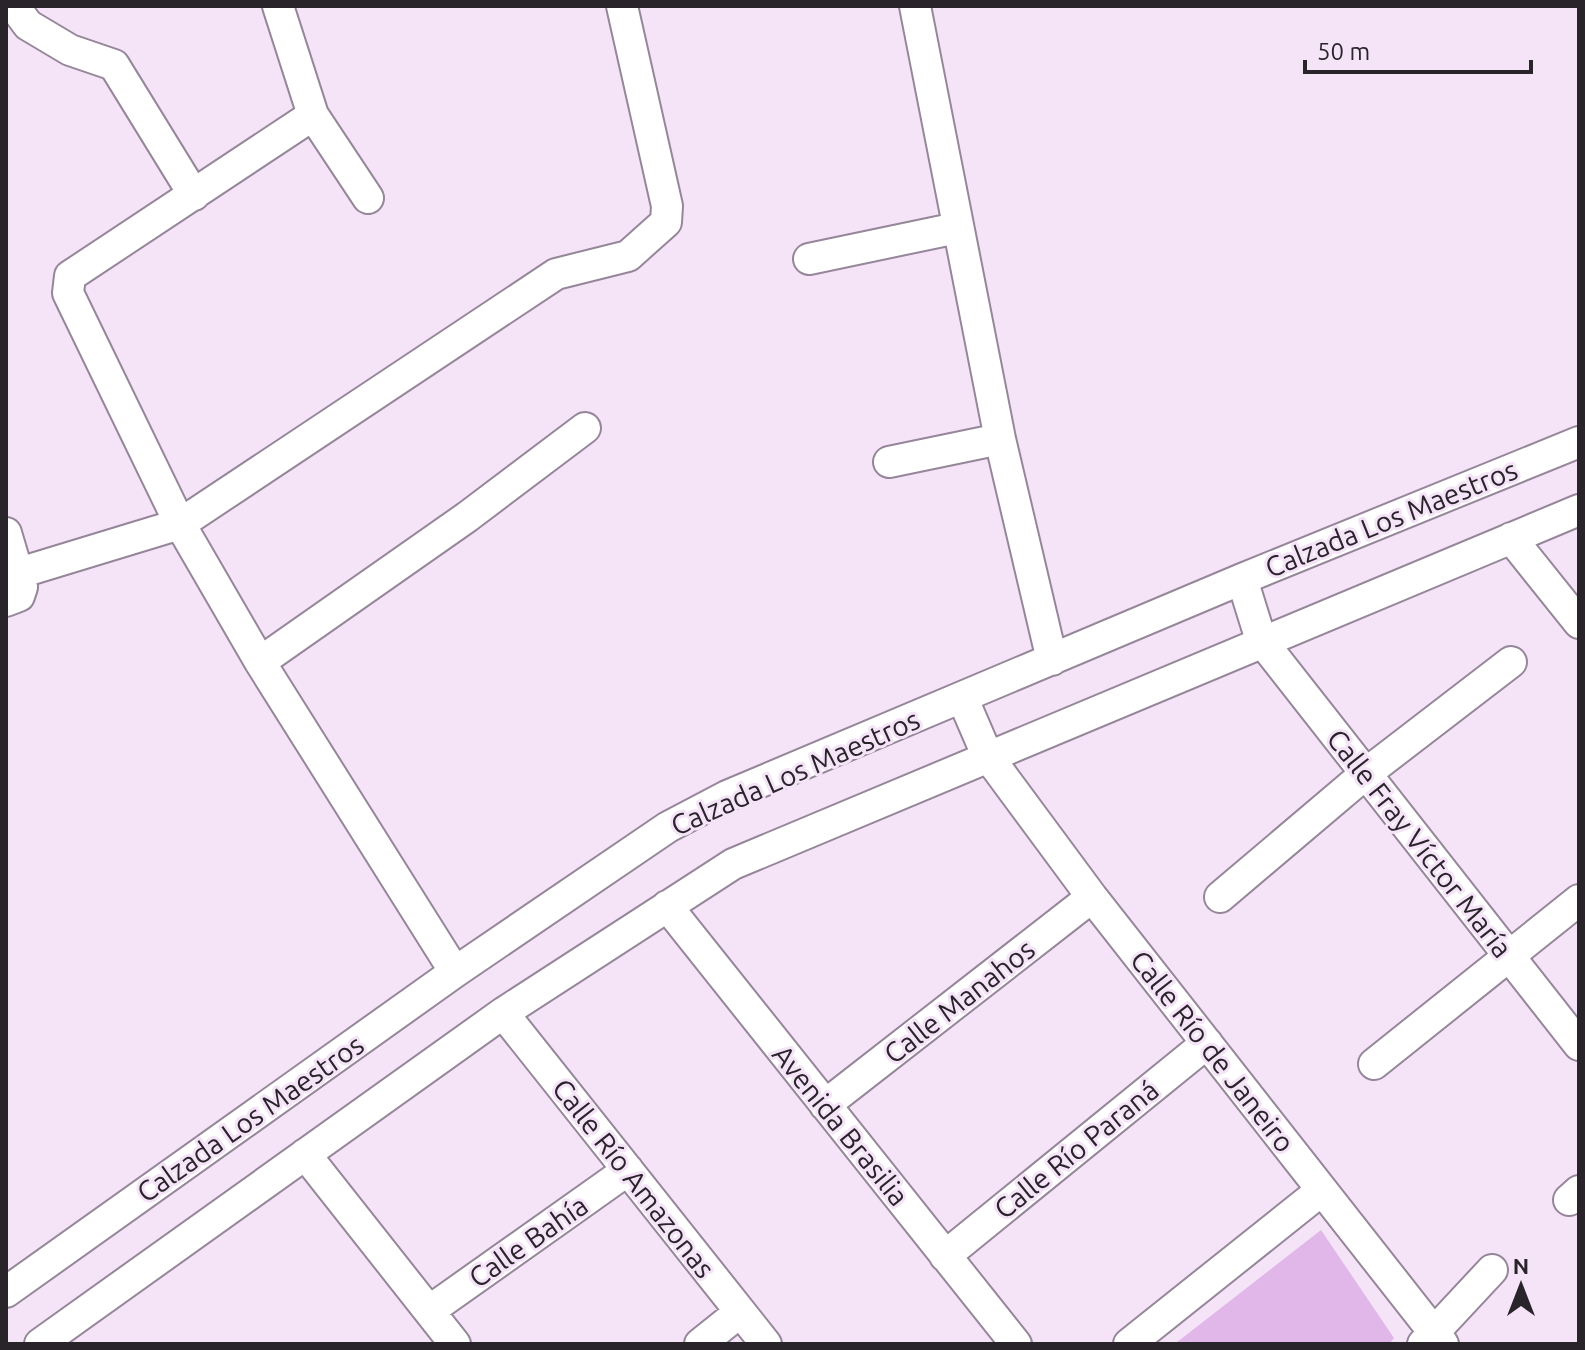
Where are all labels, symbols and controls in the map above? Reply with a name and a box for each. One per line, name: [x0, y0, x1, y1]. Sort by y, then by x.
scale bar: [1305, 24, 1531, 74]
text: 50 m: [1317, 38, 1370, 65]
street label: Calzada Los Maestros: [1260, 453, 1522, 583]
street label: Calzada Los Maestros: [666, 703, 924, 841]
street label: Calle Fray Víctor María: [1321, 723, 1519, 963]
street label: Calle Manahos: [878, 933, 1040, 1069]
street label: Calle Río de Janeiro: [1125, 944, 1301, 1158]
street label: Calzada Los Maestros: [131, 1028, 369, 1208]
street label: Avenida Brasilia: [767, 1039, 915, 1211]
street label: Calle Río Amazonas: [547, 1073, 721, 1283]
street label: Calle Río Paraná: [988, 1074, 1164, 1224]
street label: Calle Bahía: [463, 1189, 593, 1293]
north arrow: [1481, 1246, 1561, 1326]
text: N: [1513, 1253, 1529, 1278]

